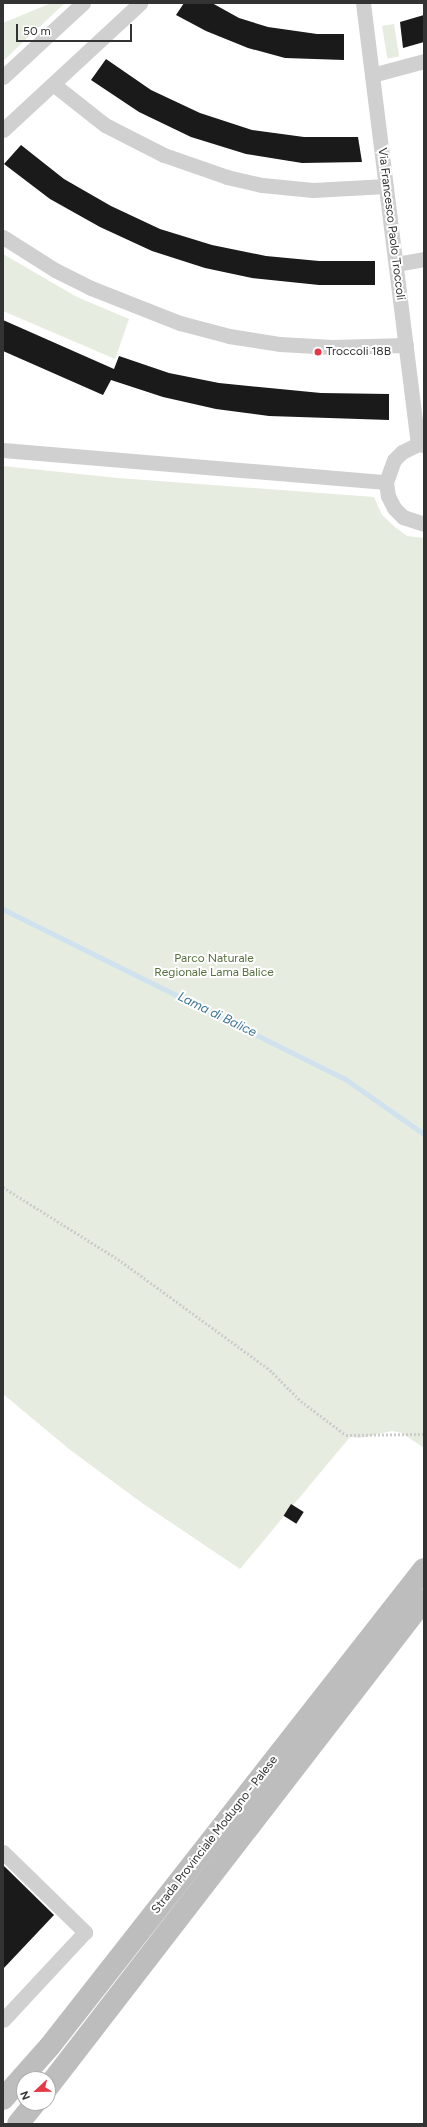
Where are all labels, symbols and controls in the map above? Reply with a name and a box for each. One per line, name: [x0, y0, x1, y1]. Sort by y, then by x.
scale bar: [18, 16, 134, 42]
text: 50 m: [23, 24, 51, 38]
street label: Via Francesco Paolo Troccoli: [375, 147, 407, 301]
place label: Troccoli 18B: [326, 345, 391, 359]
marker: Troccoli 18B: [313, 347, 323, 357]
park label: Parco Naturale Regionale Lama Balice: [154, 952, 274, 980]
water label: Lama di Balice: [175, 989, 259, 1041]
street label: Strada Provinciale Modugno - Palese: [149, 1753, 281, 1917]
north arrow: [16, 2071, 56, 2111]
text: N: [18, 2089, 33, 2102]

